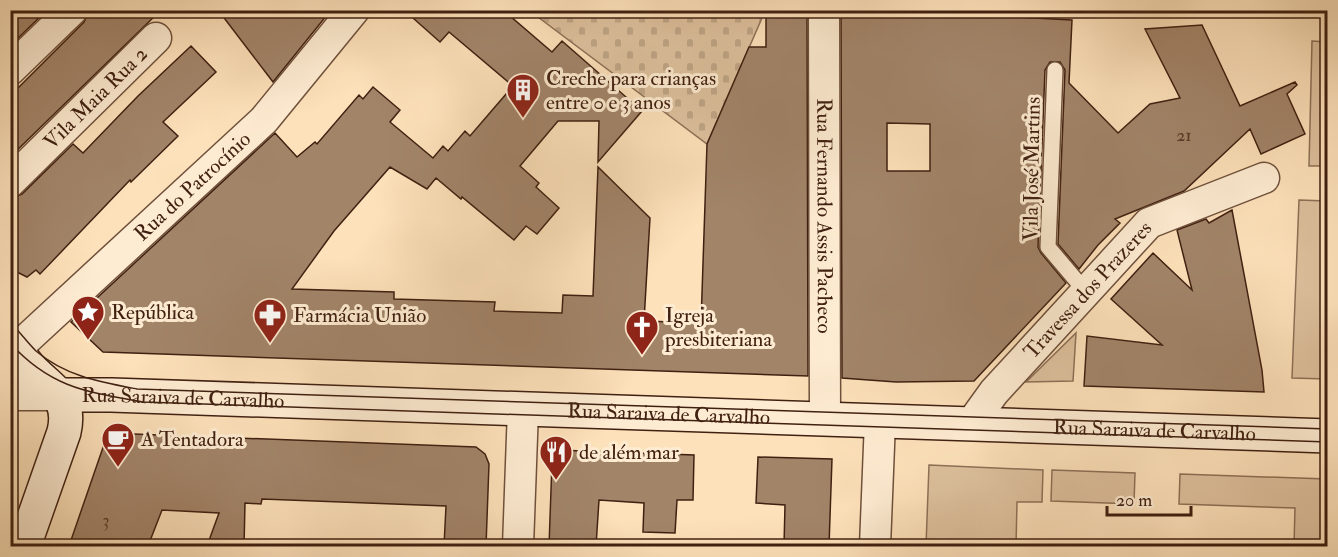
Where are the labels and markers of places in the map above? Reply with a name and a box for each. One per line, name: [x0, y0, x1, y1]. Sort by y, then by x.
place label: Creche para crianças entre 0 e 3 anos: [546, 65, 716, 116]
building icon: Creche para crianças entre 0 e 3 anos: [505, 72, 541, 119]
place icon: República: [70, 294, 106, 341]
pharmacy icon: Farmácia União: [252, 297, 288, 344]
place label: República: [111, 299, 195, 326]
place label: Farmácia União: [293, 302, 426, 329]
place label: Igreja presbiteriana: [664, 302, 772, 353]
church icon: Igreja presbiteriana: [624, 309, 660, 356]
cafe icon: A Tentadora: [100, 421, 136, 468]
place label: A Tentadora: [140, 426, 244, 453]
restaurant icon: de além mar: [538, 434, 574, 481]
place label: de além mar: [579, 439, 679, 466]

